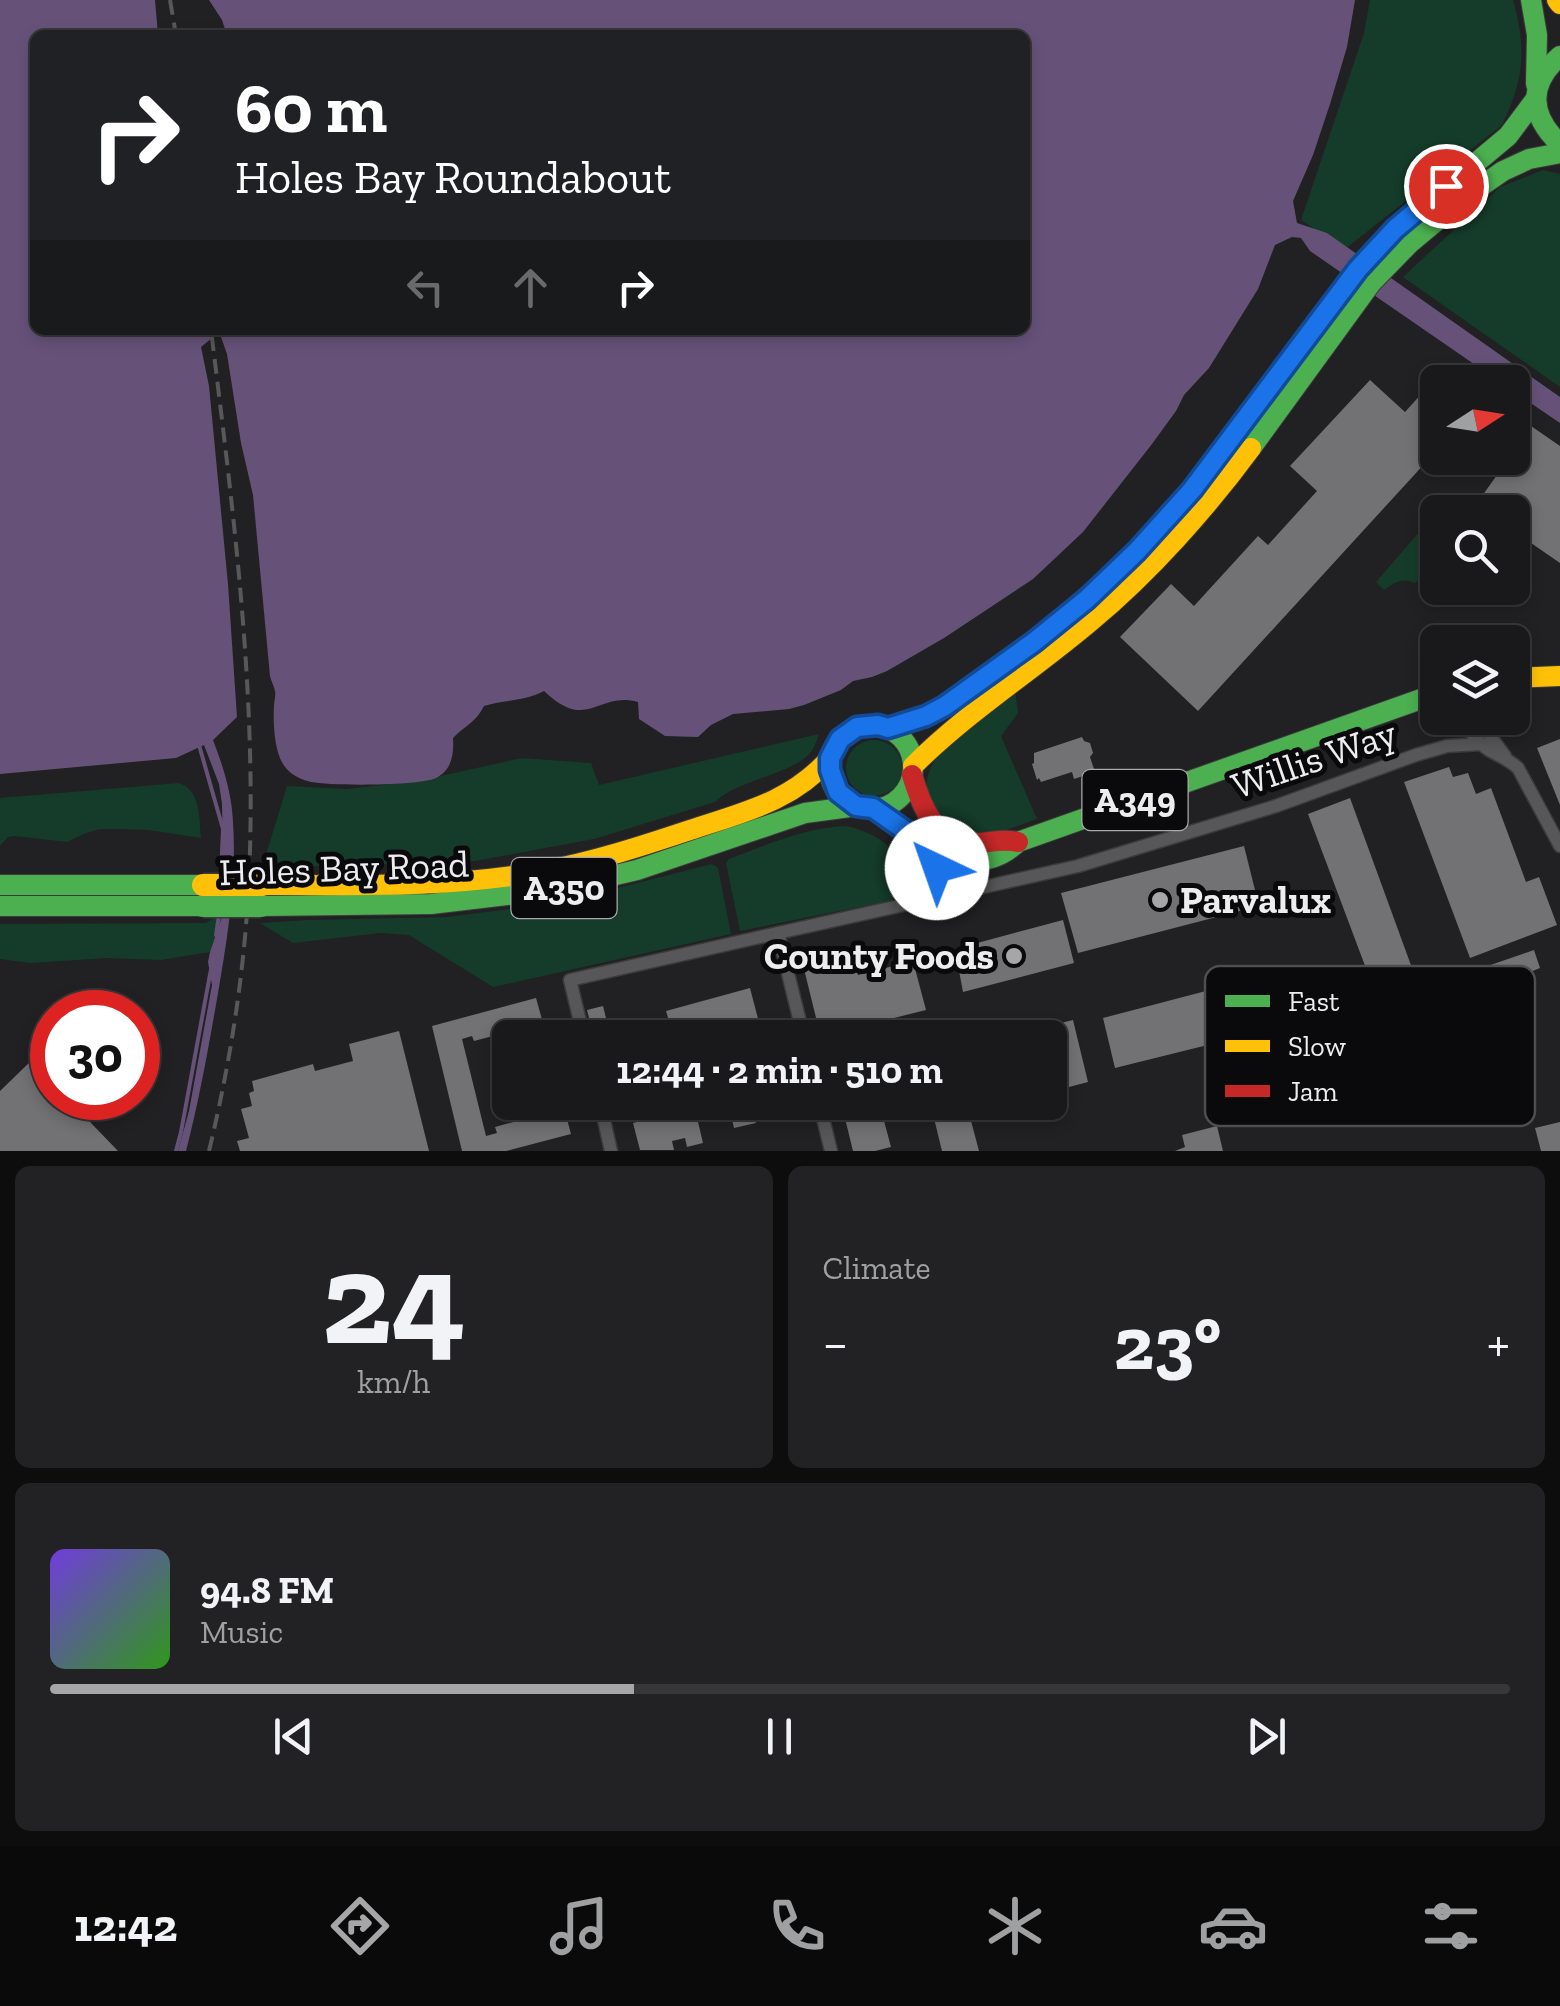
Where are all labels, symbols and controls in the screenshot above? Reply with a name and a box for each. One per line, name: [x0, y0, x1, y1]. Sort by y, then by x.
text: 60 m: [235, 66, 387, 150]
icon: right: [70, 70, 200, 200]
pin: [1404, 144, 1489, 229]
text: Holes Bay Roundabout: [235, 151, 671, 205]
icon: arrive: [1419, 159, 1474, 214]
icon: left: [398, 260, 453, 315]
icon: ahead: [503, 260, 558, 315]
icon: right: [608, 260, 663, 315]
north arrow: [1420, 365, 1530, 475]
map controls: [1420, 365, 1530, 735]
button: search: [1420, 495, 1530, 605]
button: layers: [1420, 625, 1530, 735]
street label: Willis Way: [1226, 709, 1403, 809]
road number: A349: [1082, 770, 1188, 830]
position arrow: [885, 816, 989, 920]
street label: Holes Bay Road: [218, 841, 470, 895]
road number: A350: [512, 858, 616, 918]
place label: Parvalux: [1180, 877, 1331, 923]
marker: Parvalux: [1149, 889, 1171, 911]
place label: County Foods: [764, 933, 994, 979]
marker: County Foods: [1003, 945, 1025, 967]
legend: [1205, 966, 1535, 1126]
text: Fast: [1288, 985, 1340, 1018]
speed limit sign: 30: [30, 990, 160, 1120]
text: Slow: [1288, 1030, 1346, 1063]
text: 12:44 · 2 min · 510 m: [616, 1047, 943, 1093]
text: Jam: [1288, 1075, 1338, 1108]
text: 24: [322, 1220, 466, 1376]
text: Climate: [823, 1249, 931, 1287]
text: 23°: [1114, 1298, 1221, 1388]
text: −: [823, 1310, 848, 1376]
text: +: [1487, 1310, 1510, 1376]
text: km/h: [357, 1363, 430, 1401]
text: 94.8 FM: [200, 1567, 334, 1613]
text: Music: [200, 1613, 283, 1651]
icon: previous: [266, 1709, 321, 1764]
icon: pause: [752, 1709, 807, 1764]
icon: next: [1239, 1709, 1294, 1764]
icon: directions: [325, 1891, 395, 1961]
icon: music: [544, 1891, 614, 1961]
icon: phone: [762, 1891, 832, 1961]
icon: climate: [980, 1891, 1050, 1961]
icon: car: [1198, 1891, 1268, 1961]
icon: filters: [1416, 1891, 1486, 1961]
text: 12:42: [74, 1899, 177, 1953]

